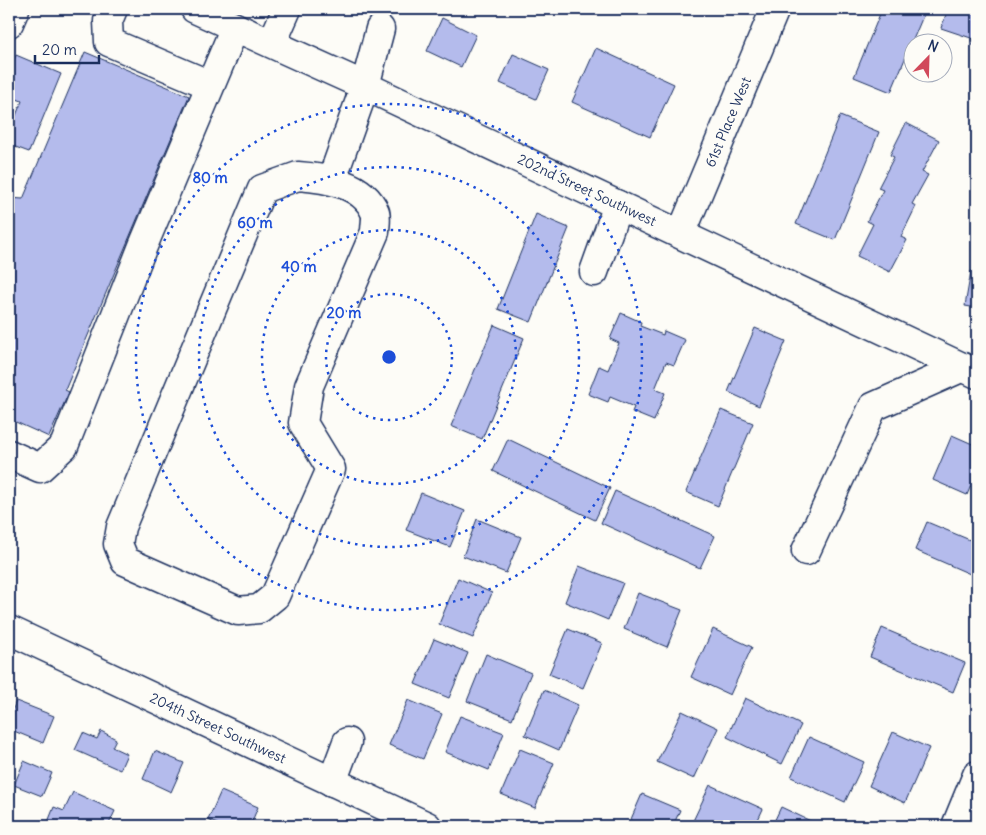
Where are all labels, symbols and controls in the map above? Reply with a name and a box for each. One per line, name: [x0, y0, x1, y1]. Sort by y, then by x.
scale bar: [35, 32, 99, 64]
north arrow: [904, 32, 954, 82]
text: N: [925, 36, 941, 56]
text: 20 m: [42, 40, 77, 59]
street label: 61st Place West: [701, 74, 755, 170]
street label: 202nd Street Southwest: [515, 150, 660, 230]
text: 80 m: [192, 168, 228, 187]
text: 60 m: [237, 213, 273, 232]
text: 40 m: [281, 257, 317, 276]
text: 20 m: [327, 303, 361, 322]
centre of rings: [380, 348, 398, 366]
street label: 204th Street Southwest: [147, 689, 289, 768]

